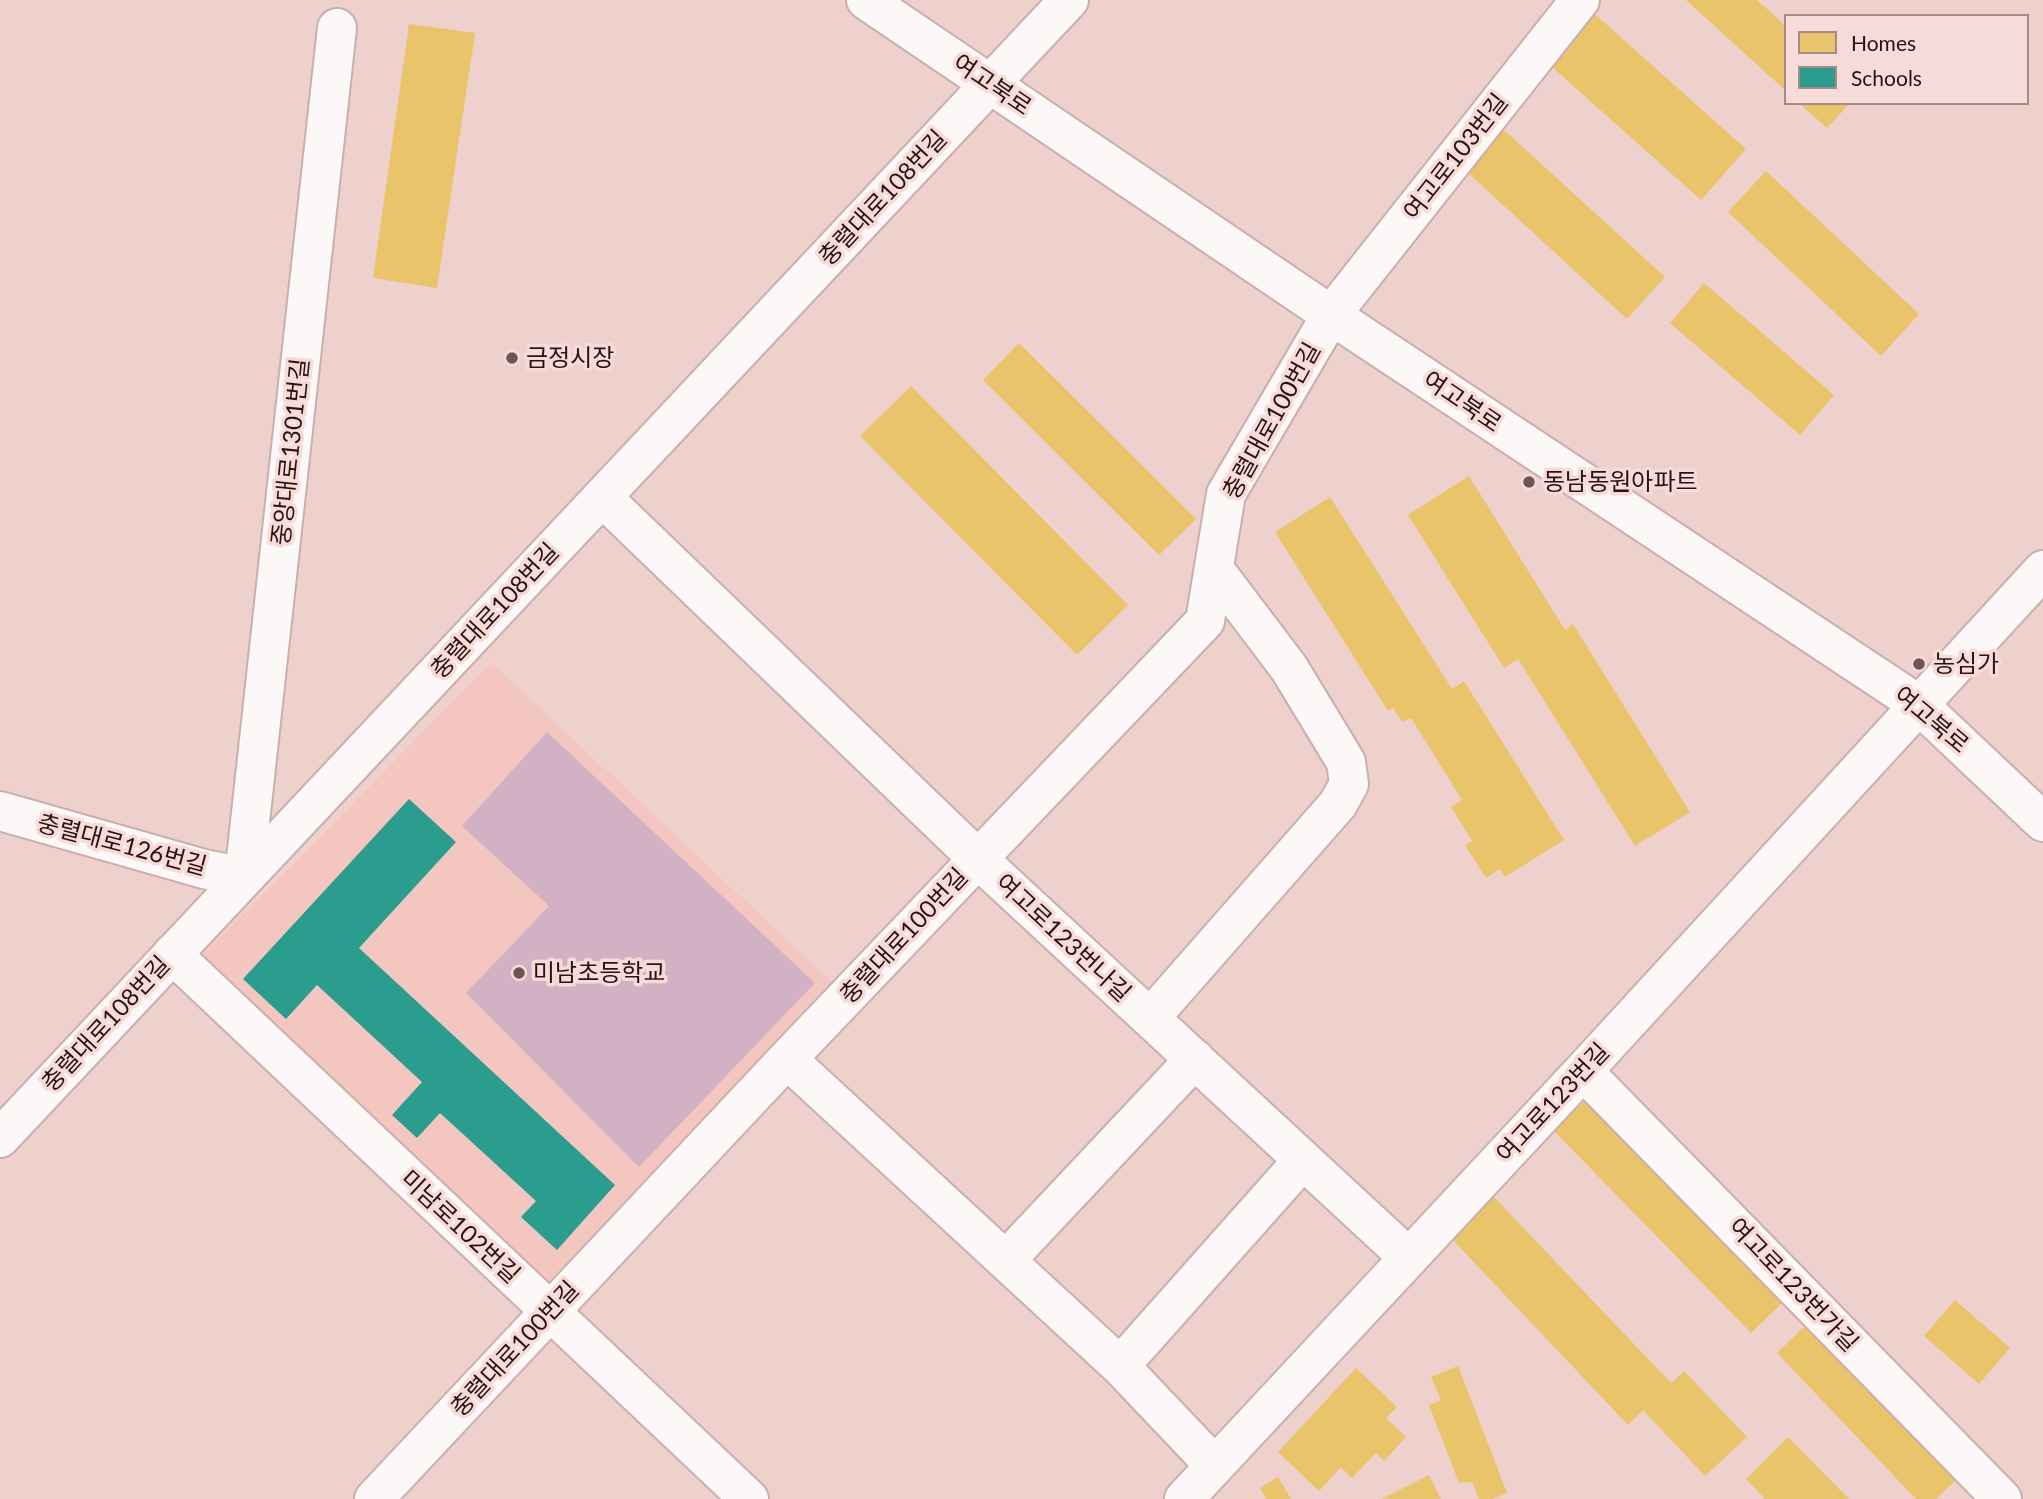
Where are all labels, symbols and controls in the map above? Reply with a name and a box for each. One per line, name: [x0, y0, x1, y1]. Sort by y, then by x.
legend: [1784, 14, 2029, 105]
text: Homes: [1851, 30, 1916, 55]
street label: 여고북로: [947, 48, 1037, 122]
text: Schools: [1851, 65, 1922, 90]
street label: 여고로103번길: [1398, 88, 1514, 226]
street label: 충렬대로108번길: [813, 124, 953, 272]
street label: 충렬대로100번길: [1217, 338, 1327, 504]
place label: 금정시장: [526, 344, 614, 372]
marker: 금정시장: [504, 350, 520, 366]
street label: 중앙대로1301번길: [267, 357, 315, 547]
street label: 여고북로: [1417, 365, 1507, 439]
place label: 동남동원아파트: [1543, 468, 1698, 496]
marker: 동남동원아파트: [1521, 474, 1537, 490]
street label: 충렬대로108번길: [425, 537, 565, 685]
place label: 농심가: [1933, 650, 1999, 678]
marker: 농심가: [1911, 656, 1927, 672]
street label: 여고북로: [1888, 681, 1974, 759]
street label: 충렬대로126번길: [34, 809, 210, 881]
street label: 충렬대로100번길: [834, 862, 974, 1010]
street label: 여고로123번나길: [989, 868, 1137, 1008]
street label: 충렬대로108번길: [36, 950, 176, 1098]
place label: 미남초등학교: [533, 959, 665, 987]
marker: 미남초등학교: [511, 965, 527, 981]
street label: 여고로123번길: [1491, 1038, 1615, 1168]
street label: 미남로102번길: [395, 1165, 525, 1289]
street label: 여고로123번가길: [1722, 1212, 1864, 1358]
street label: 충렬대로100번길: [445, 1275, 585, 1423]

